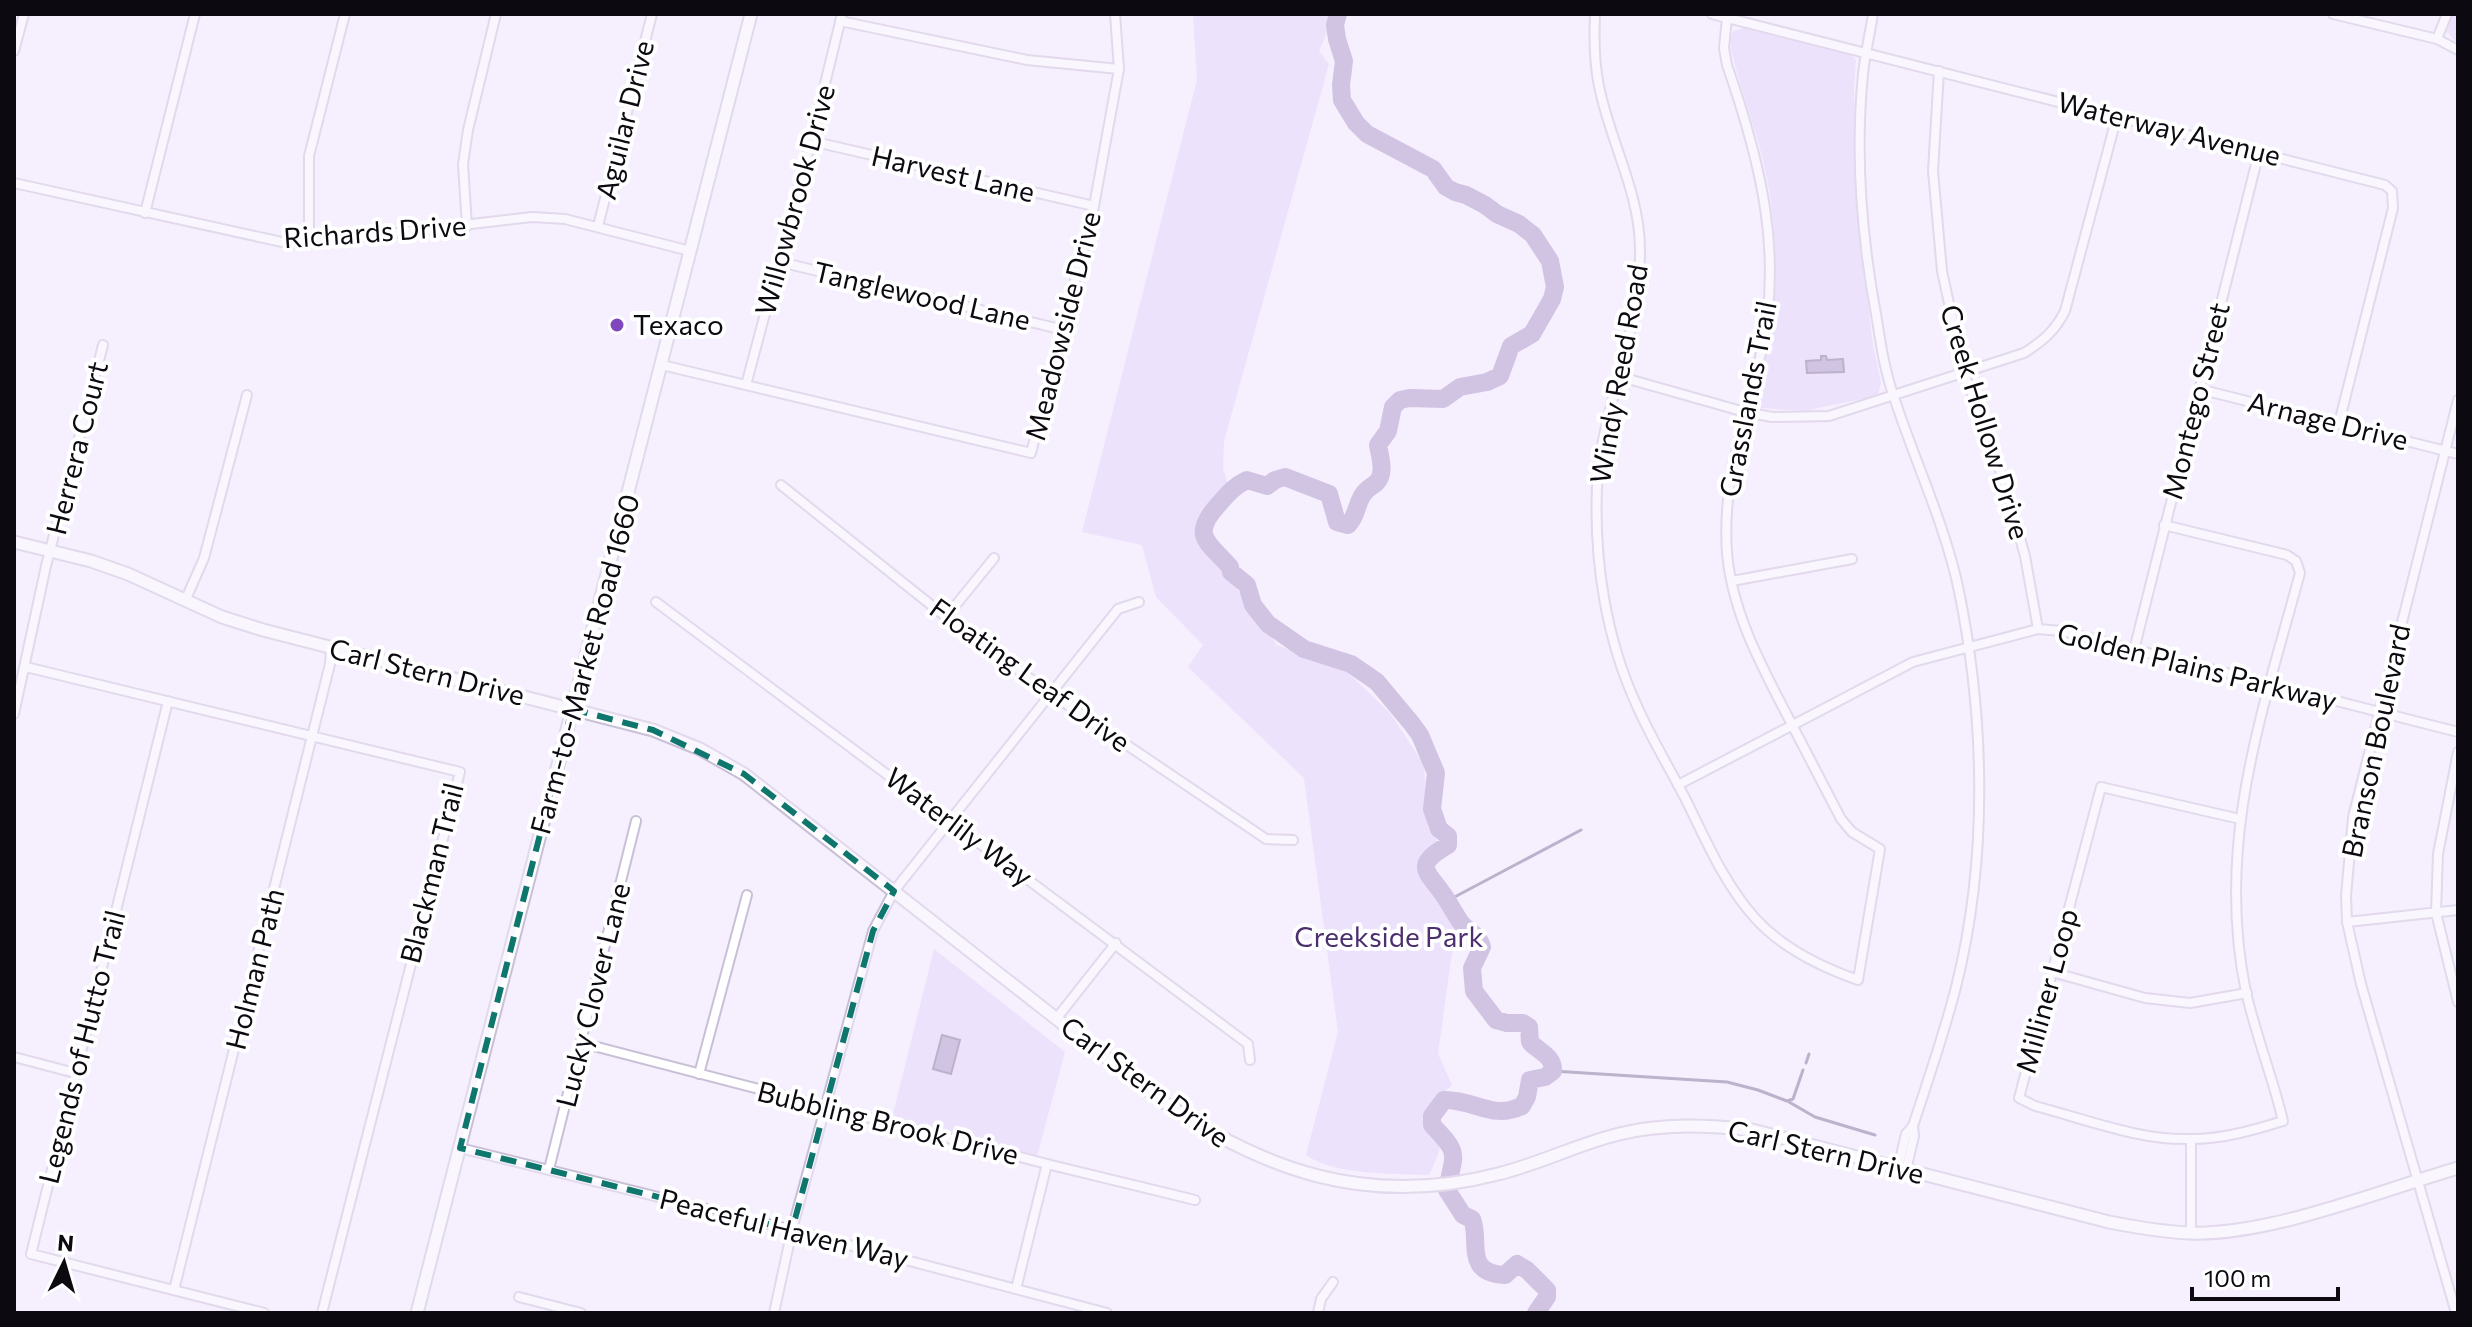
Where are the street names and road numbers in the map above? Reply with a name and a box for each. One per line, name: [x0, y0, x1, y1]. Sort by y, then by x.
street label: Aguilar Drive: [588, 37, 660, 203]
street label: Willowbrook Drive: [747, 81, 841, 319]
street label: Waterway Avenue: [2054, 84, 2284, 172]
street label: Harvest Lane: [868, 138, 1038, 208]
street label: Richards Drive: [282, 208, 467, 254]
street label: Meadowside Drive: [1017, 208, 1107, 444]
street label: Tanglewood Lane: [811, 254, 1034, 336]
street label: Windy Reed Road: [1582, 261, 1654, 486]
street label: Grasslands Trail: [1711, 298, 1783, 500]
street label: Montego Street: [2154, 299, 2236, 503]
street label: Creek Hollow Drive: [1934, 300, 2038, 543]
street label: Herrera Court: [38, 358, 114, 538]
street label: Arnage Drive: [2245, 384, 2412, 456]
street label: Farm-to-Market Road 1660: [522, 490, 646, 837]
street label: Floating Leaf Drive: [924, 590, 1137, 758]
street label: Golden Plains Parkway: [2054, 615, 2341, 717]
street label: Branson Boulevard: [2334, 621, 2416, 861]
street label: Carl Stern Drive: [326, 630, 528, 712]
street label: Waterlily Way: [879, 760, 1040, 893]
street label: Blackman Trail: [392, 779, 470, 967]
street label: Lucky Clover Lane: [548, 879, 636, 1110]
street label: Holman Path: [218, 885, 290, 1053]
street label: Milliner Loop: [2008, 905, 2084, 1077]
street label: Legends of Hutto Trail: [31, 906, 131, 1187]
street label: Carl Stern Drive: [1055, 1009, 1236, 1154]
street label: Bubbling Brook Drive: [754, 1073, 1022, 1171]
street label: Carl Stern Drive: [1725, 1112, 1927, 1190]
street label: Peaceful Haven Way: [656, 1181, 912, 1275]

